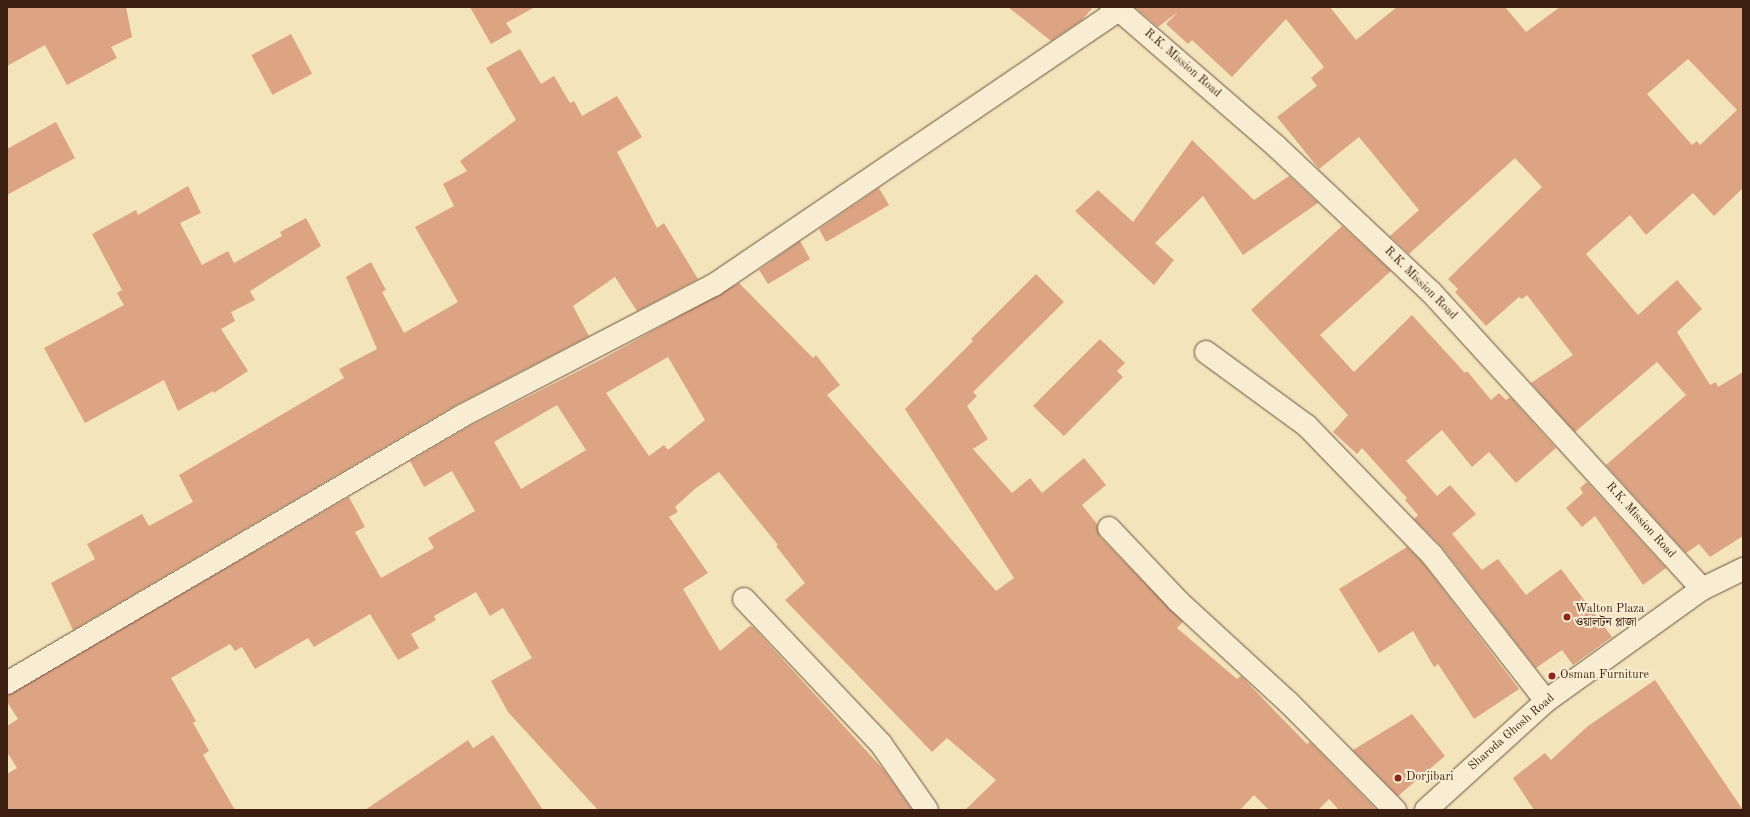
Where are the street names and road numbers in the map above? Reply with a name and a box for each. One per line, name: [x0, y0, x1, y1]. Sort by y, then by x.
street label: R.K. Mission Road: [1141, 27, 1223, 101]
street label: R.K. Mission Road: [1381, 245, 1459, 323]
street label: R.K. Mission Road: [1602, 480, 1678, 562]
street label: Sharoda Ghosh Road: [1466, 692, 1558, 774]

